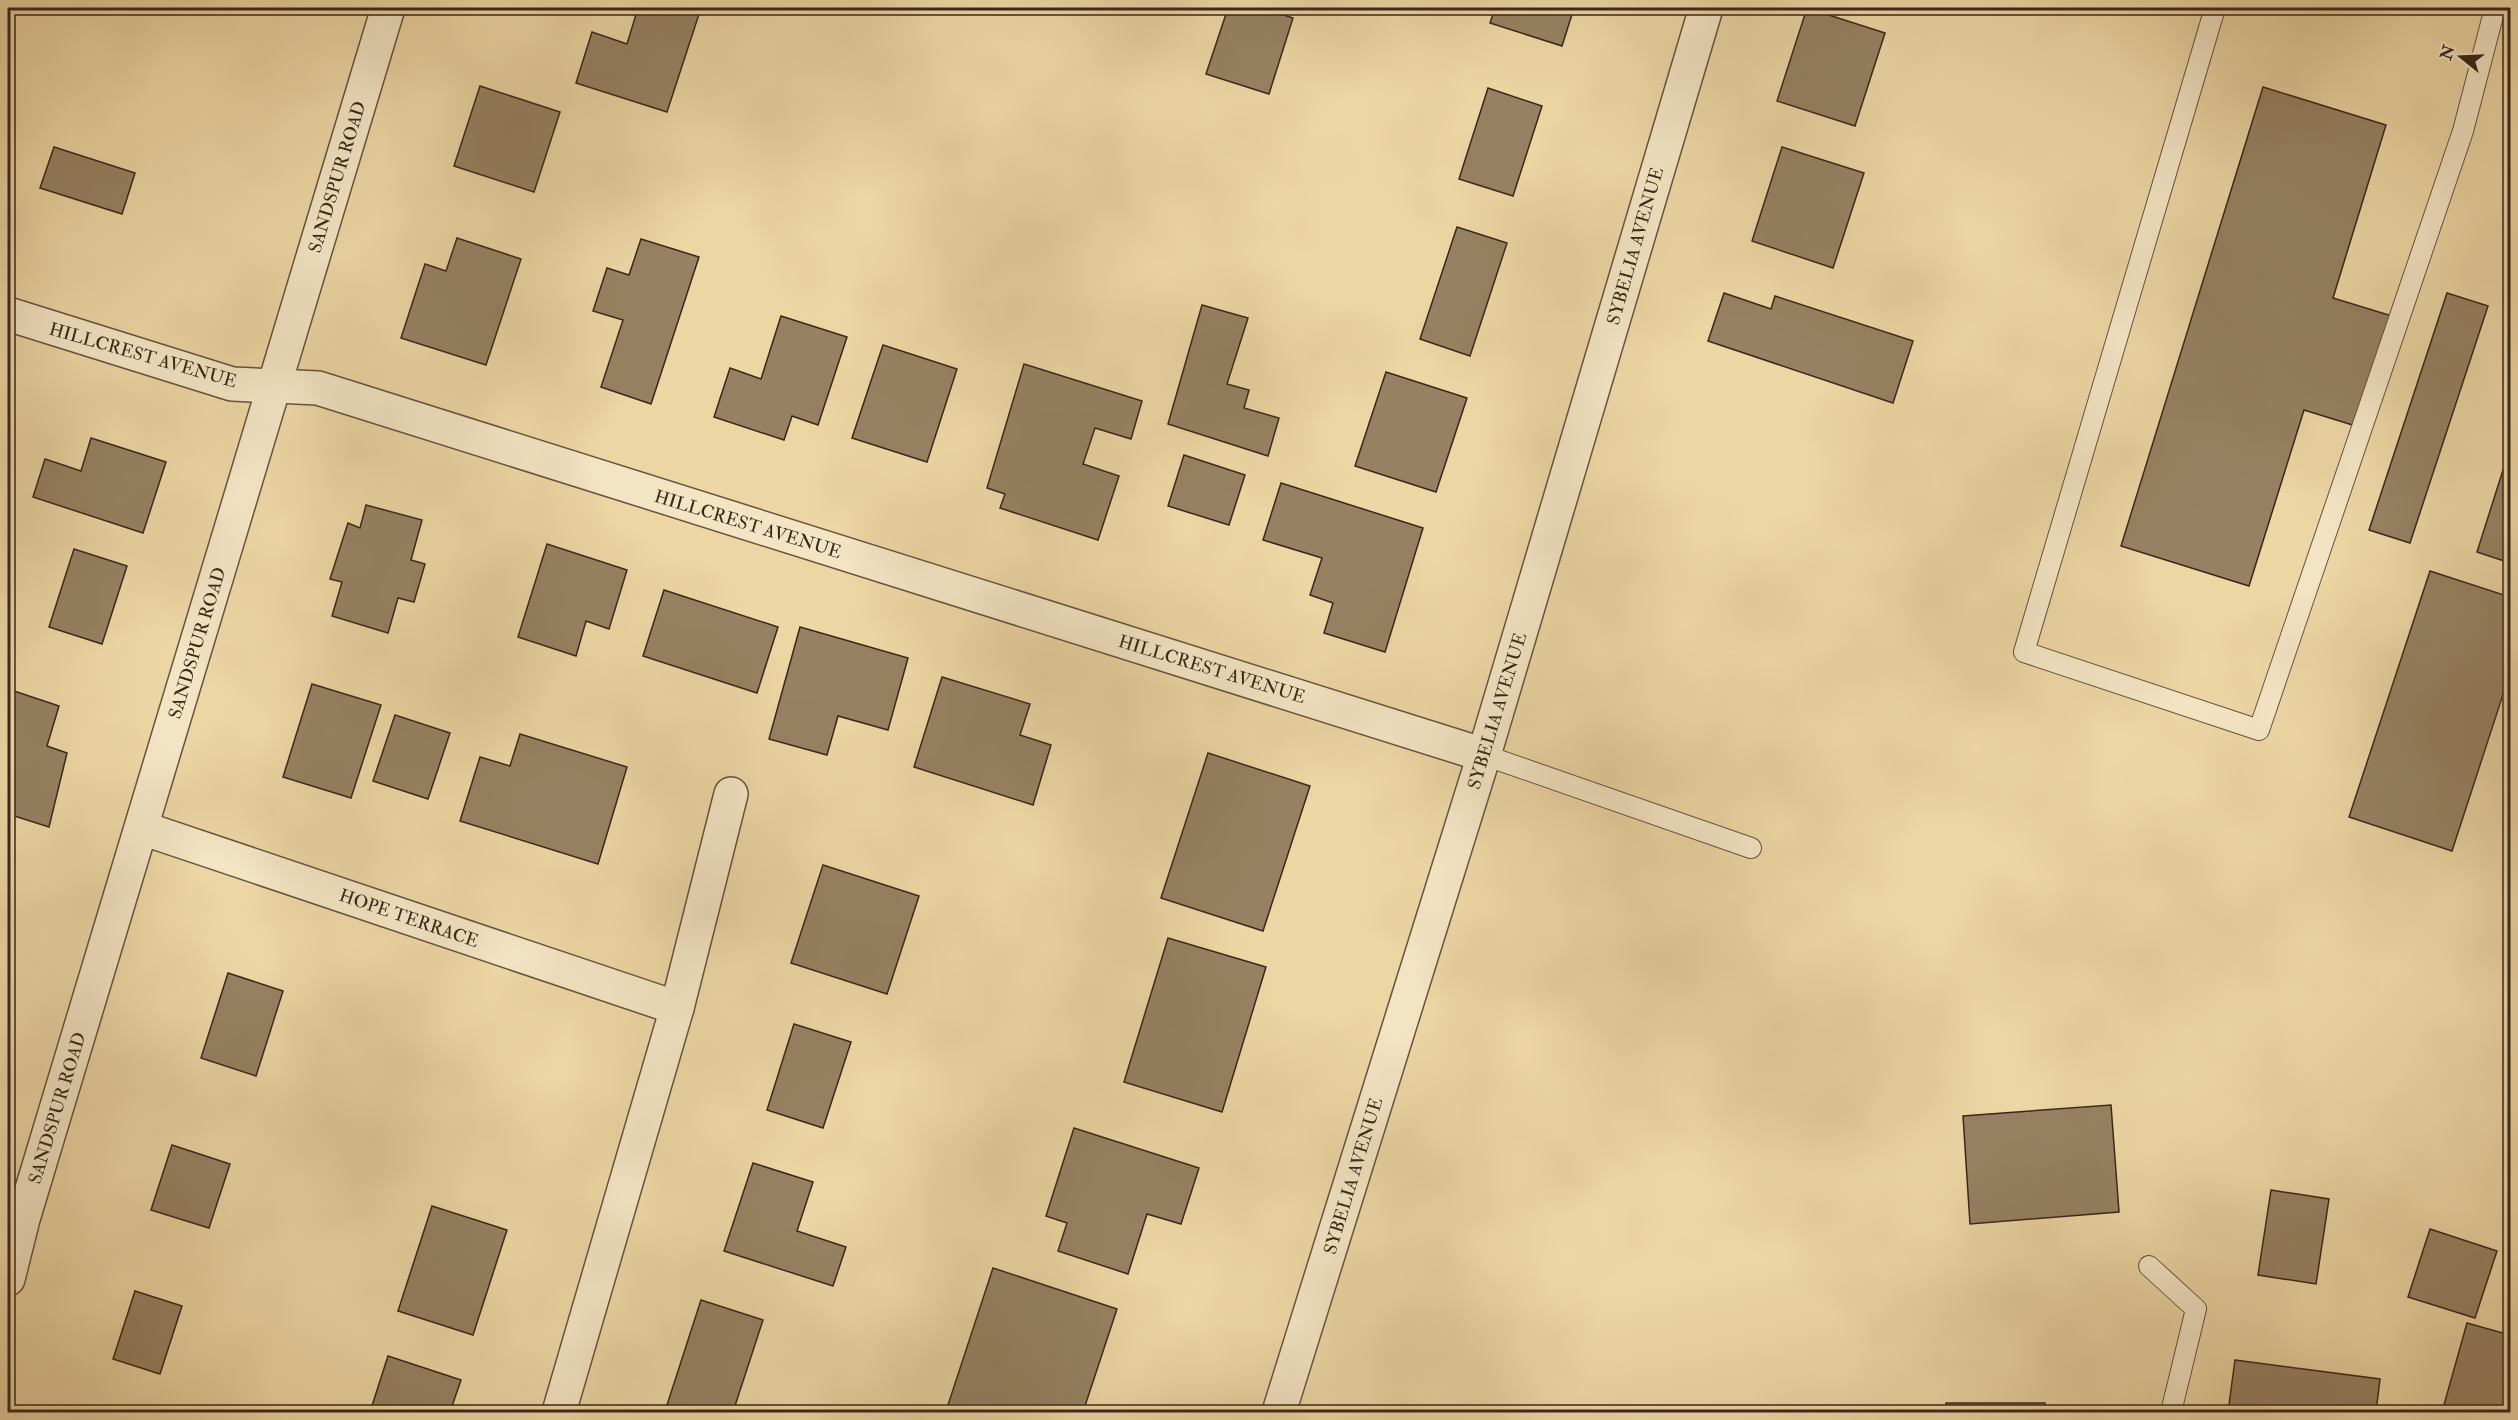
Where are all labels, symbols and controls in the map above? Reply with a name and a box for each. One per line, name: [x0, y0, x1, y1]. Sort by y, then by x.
north arrow: [2431, 27, 2491, 87]
text: N: [2436, 42, 2460, 64]
street label: SANDSPUR ROAD: [303, 98, 372, 256]
street label: SYBELIA AVENUE: [1602, 165, 1669, 328]
street label: HILLCREST AVENUE: [46, 318, 240, 393]
street label: HILLCREST AVENUE: [652, 485, 844, 564]
street label: SANDSPUR ROAD: [163, 564, 232, 722]
street label: HILLCREST AVENUE: [1116, 630, 1308, 709]
street label: SYBELIA AVENUE: [1463, 630, 1532, 792]
street label: HOPE TERRACE: [336, 884, 482, 953]
street label: SANDSPUR ROAD: [23, 1029, 92, 1187]
street label: SYBELIA AVENUE: [1319, 1095, 1388, 1257]

